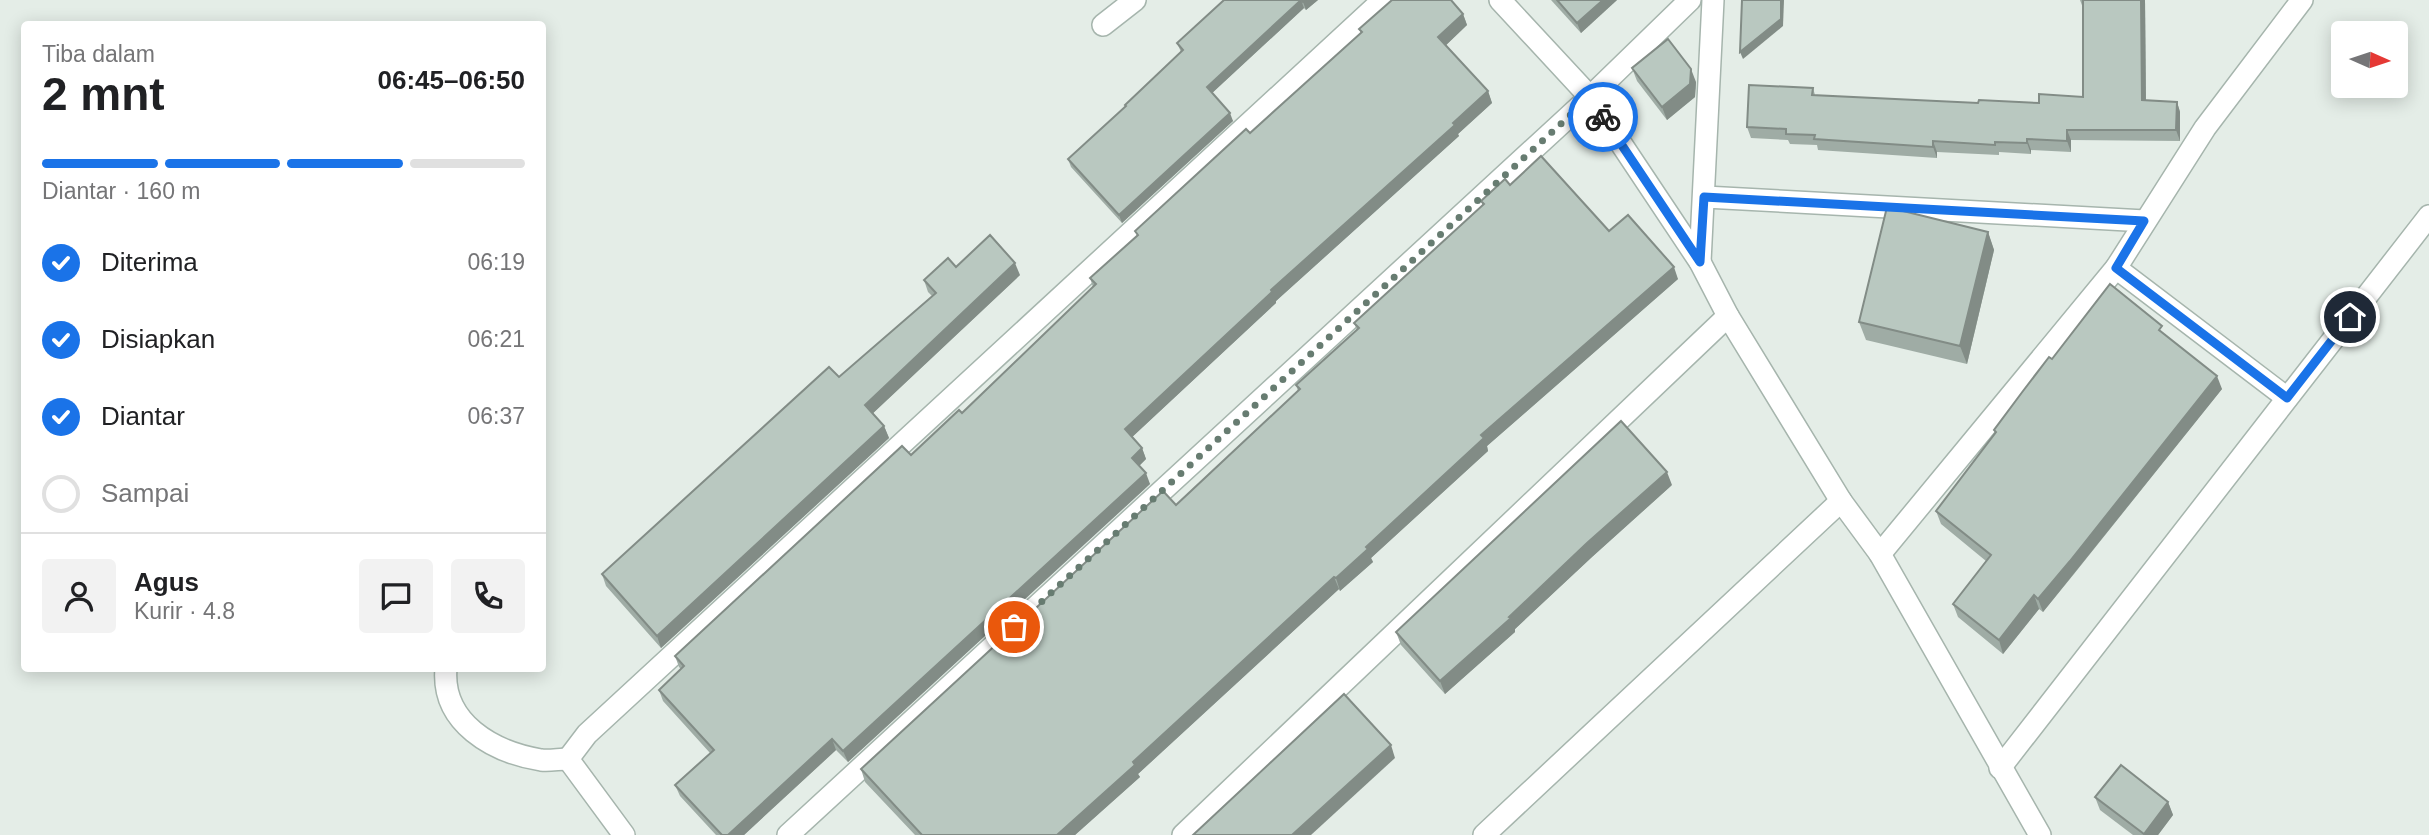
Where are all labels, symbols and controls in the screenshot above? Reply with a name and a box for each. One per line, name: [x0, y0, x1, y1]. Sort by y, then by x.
north arrow: [2331, 21, 2408, 98]
map controls: [2331, 21, 2408, 98]
text: Tiba dalam: [42, 41, 155, 67]
text: 06:45–06:50: [378, 65, 525, 95]
text: 2 mnt: [42, 68, 165, 120]
courier: [1568, 82, 1638, 152]
icon: bike: [1584, 98, 1622, 136]
text: Diantar · 160 m: [42, 178, 201, 204]
icon: check: [42, 244, 80, 282]
text: Diterima: [101, 247, 198, 277]
text: 06:19: [467, 249, 525, 275]
pin: [2320, 287, 2380, 347]
icon: home: [2331, 298, 2369, 336]
icon: check: [42, 321, 80, 359]
text: Disiapkan: [101, 324, 215, 354]
text: 06:21: [467, 326, 525, 352]
icon: check: [42, 398, 80, 436]
text: Diantar: [101, 401, 185, 431]
text: 06:37: [467, 403, 525, 429]
text: Sampai: [101, 478, 189, 508]
button: person: [42, 559, 116, 633]
button: chat: [359, 559, 433, 633]
button: phone: [451, 559, 525, 633]
text: Agus: [134, 567, 199, 597]
pin: [984, 597, 1044, 657]
text: Kurir · 4.8: [134, 598, 235, 624]
icon: bag: [995, 608, 1033, 646]

